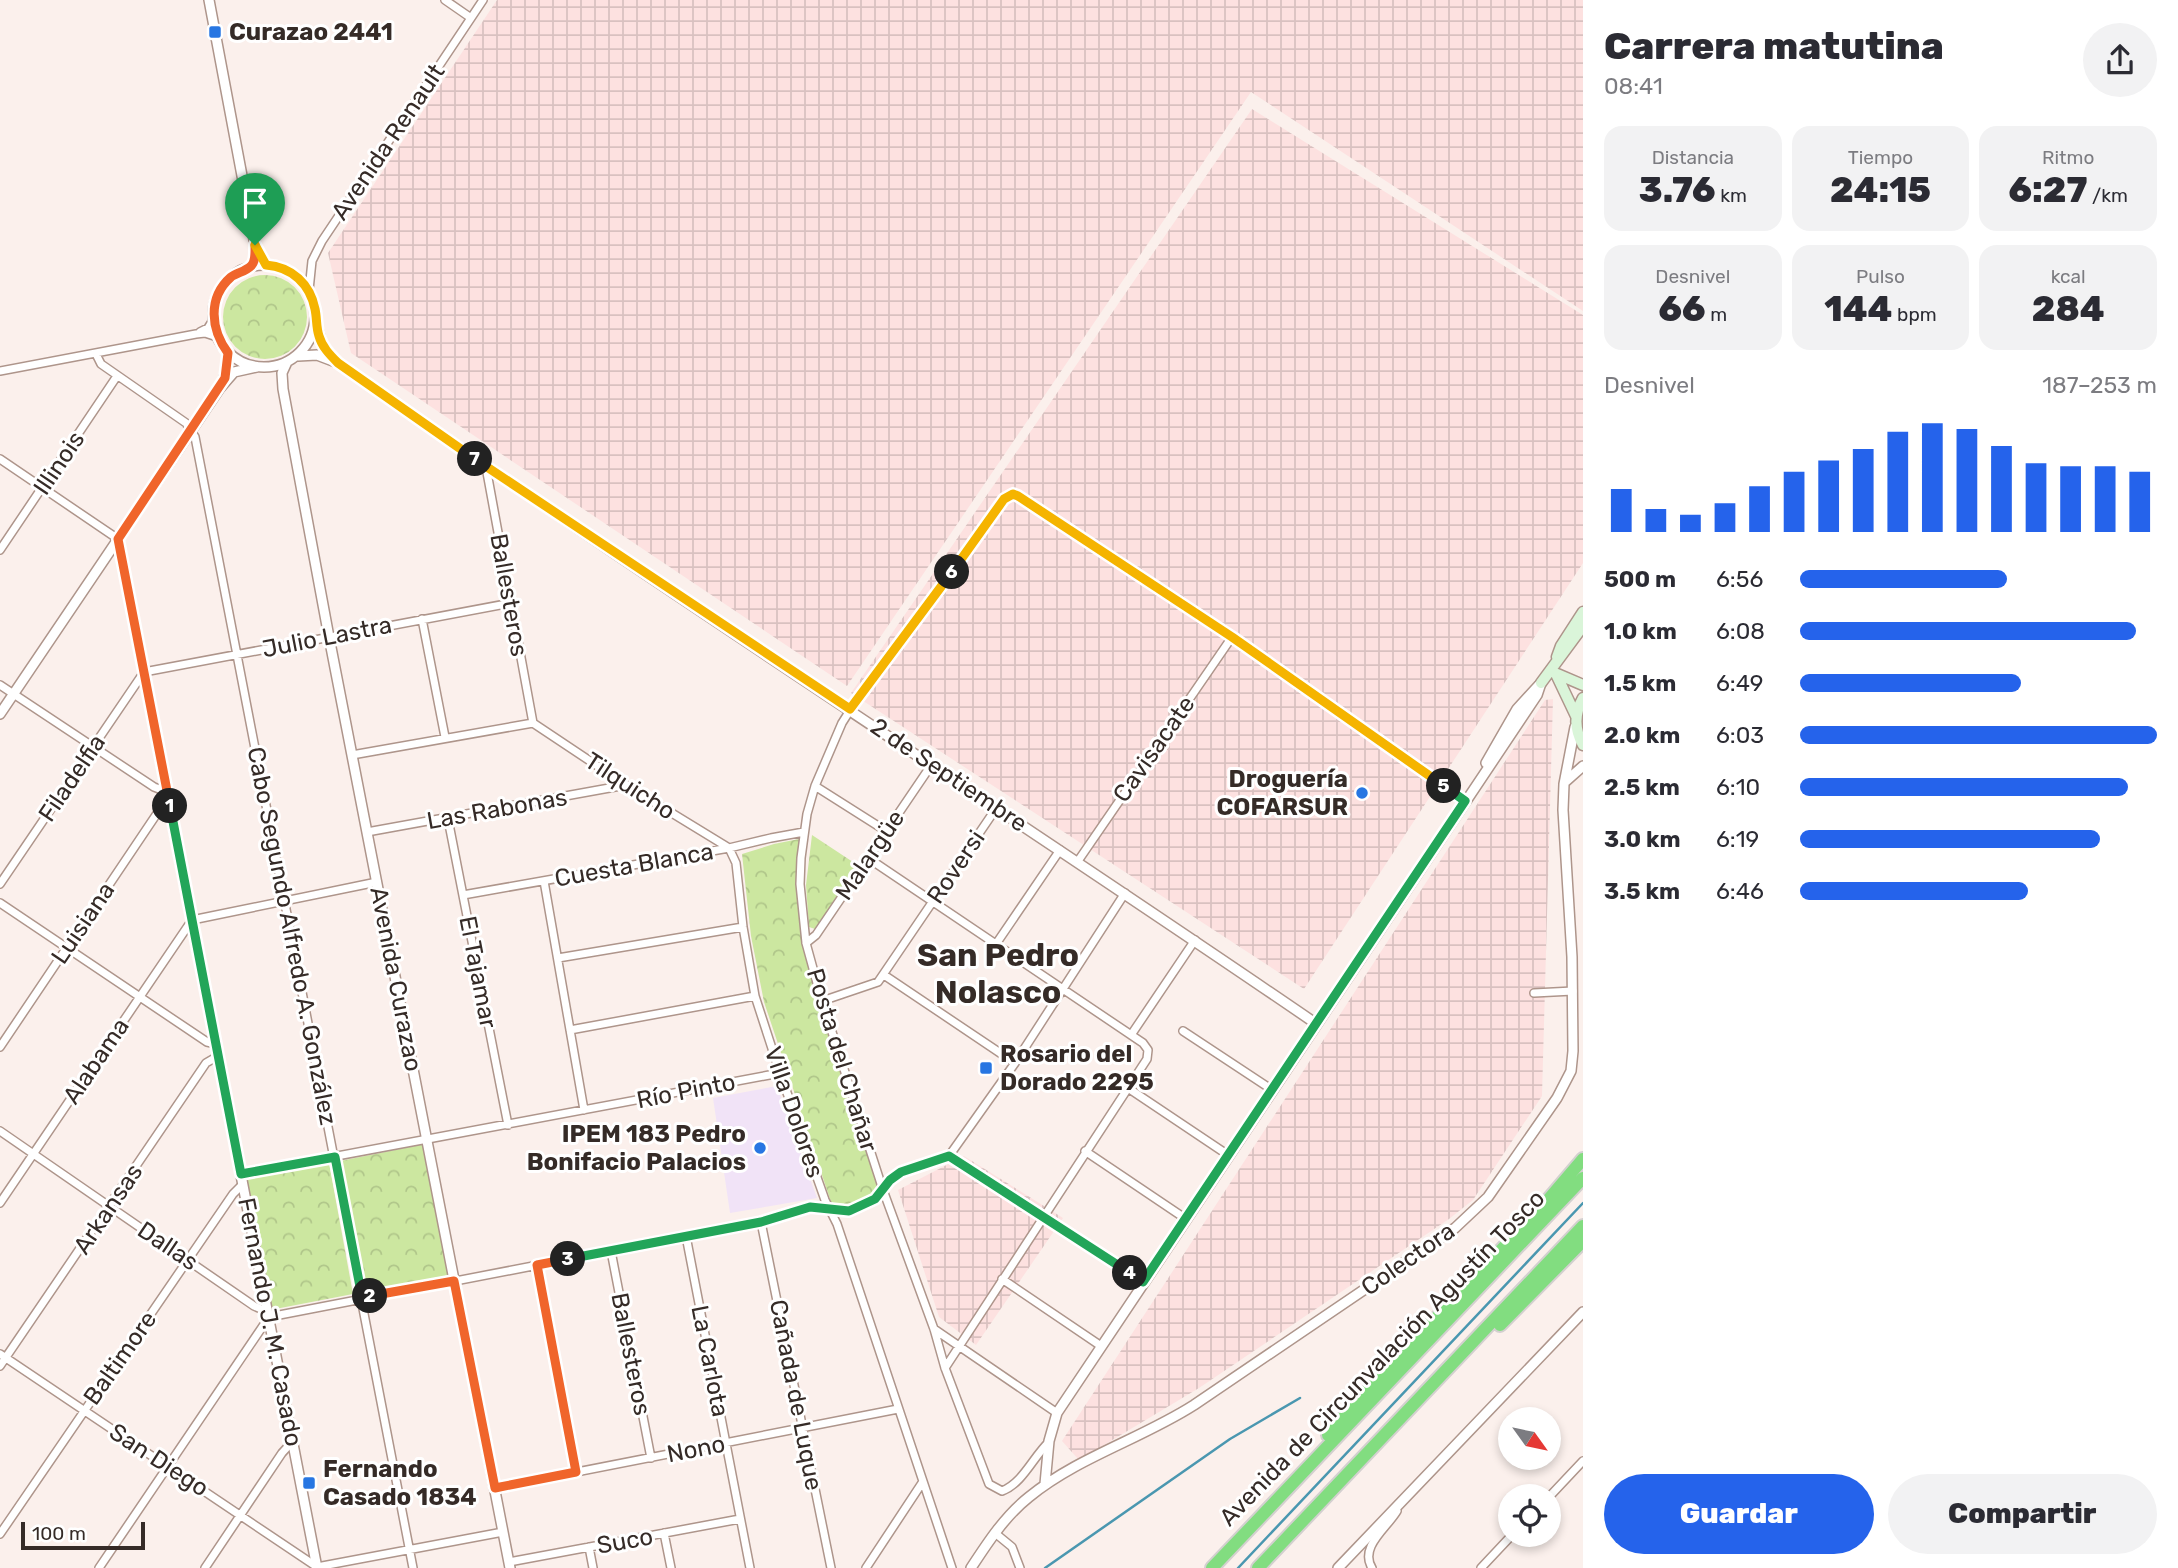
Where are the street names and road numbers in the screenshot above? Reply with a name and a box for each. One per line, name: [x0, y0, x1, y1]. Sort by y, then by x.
street label: Avenida Renault: [326, 59, 450, 225]
street label: Illinois: [28, 426, 90, 500]
street label: Ballesteros: [484, 531, 534, 659]
street label: Julio Lastra: [260, 611, 394, 663]
street label: Cavisacate: [1107, 691, 1201, 807]
street label: 2 de Septiembre: [865, 712, 1033, 838]
street label: Filadelfia: [33, 729, 111, 827]
street label: Cabo Segundo Alfredo A. González: [242, 745, 342, 1127]
street label: Tilquicho: [580, 747, 680, 825]
street label: Las Rabonas: [425, 783, 569, 835]
street label: Malargüe: [830, 805, 910, 905]
street label: Roversi: [921, 825, 991, 909]
street label: Cuesta Blanca: [552, 837, 716, 893]
street label: Luisiana: [46, 877, 120, 969]
street label: Avenida Curazao: [364, 884, 428, 1074]
street label: El Tajamar: [453, 913, 503, 1031]
street label: Posta del Chañar: [801, 965, 883, 1155]
street label: Alabama: [57, 1013, 135, 1109]
street label: Villa Dolores: [759, 1043, 829, 1181]
street label: Río Pinto: [634, 1068, 738, 1114]
street label: Arkansas: [68, 1159, 148, 1259]
street label: Avenida de Circunvalación Agustín Tosco: [1214, 1184, 1550, 1532]
street label: Fernando J. M. Casado: [232, 1195, 308, 1449]
street label: Dallas: [132, 1216, 204, 1276]
street label: Colectora: [1356, 1217, 1460, 1301]
street label: Ballesteros: [605, 1290, 657, 1418]
street label: Cañada de Luque: [764, 1297, 828, 1493]
street label: La Carlota: [685, 1303, 735, 1419]
street label: Baltimore: [78, 1306, 162, 1410]
street label: San Diego: [104, 1418, 214, 1502]
street label: Nono: [664, 1430, 728, 1468]
street label: Suco: [595, 1522, 655, 1560]

